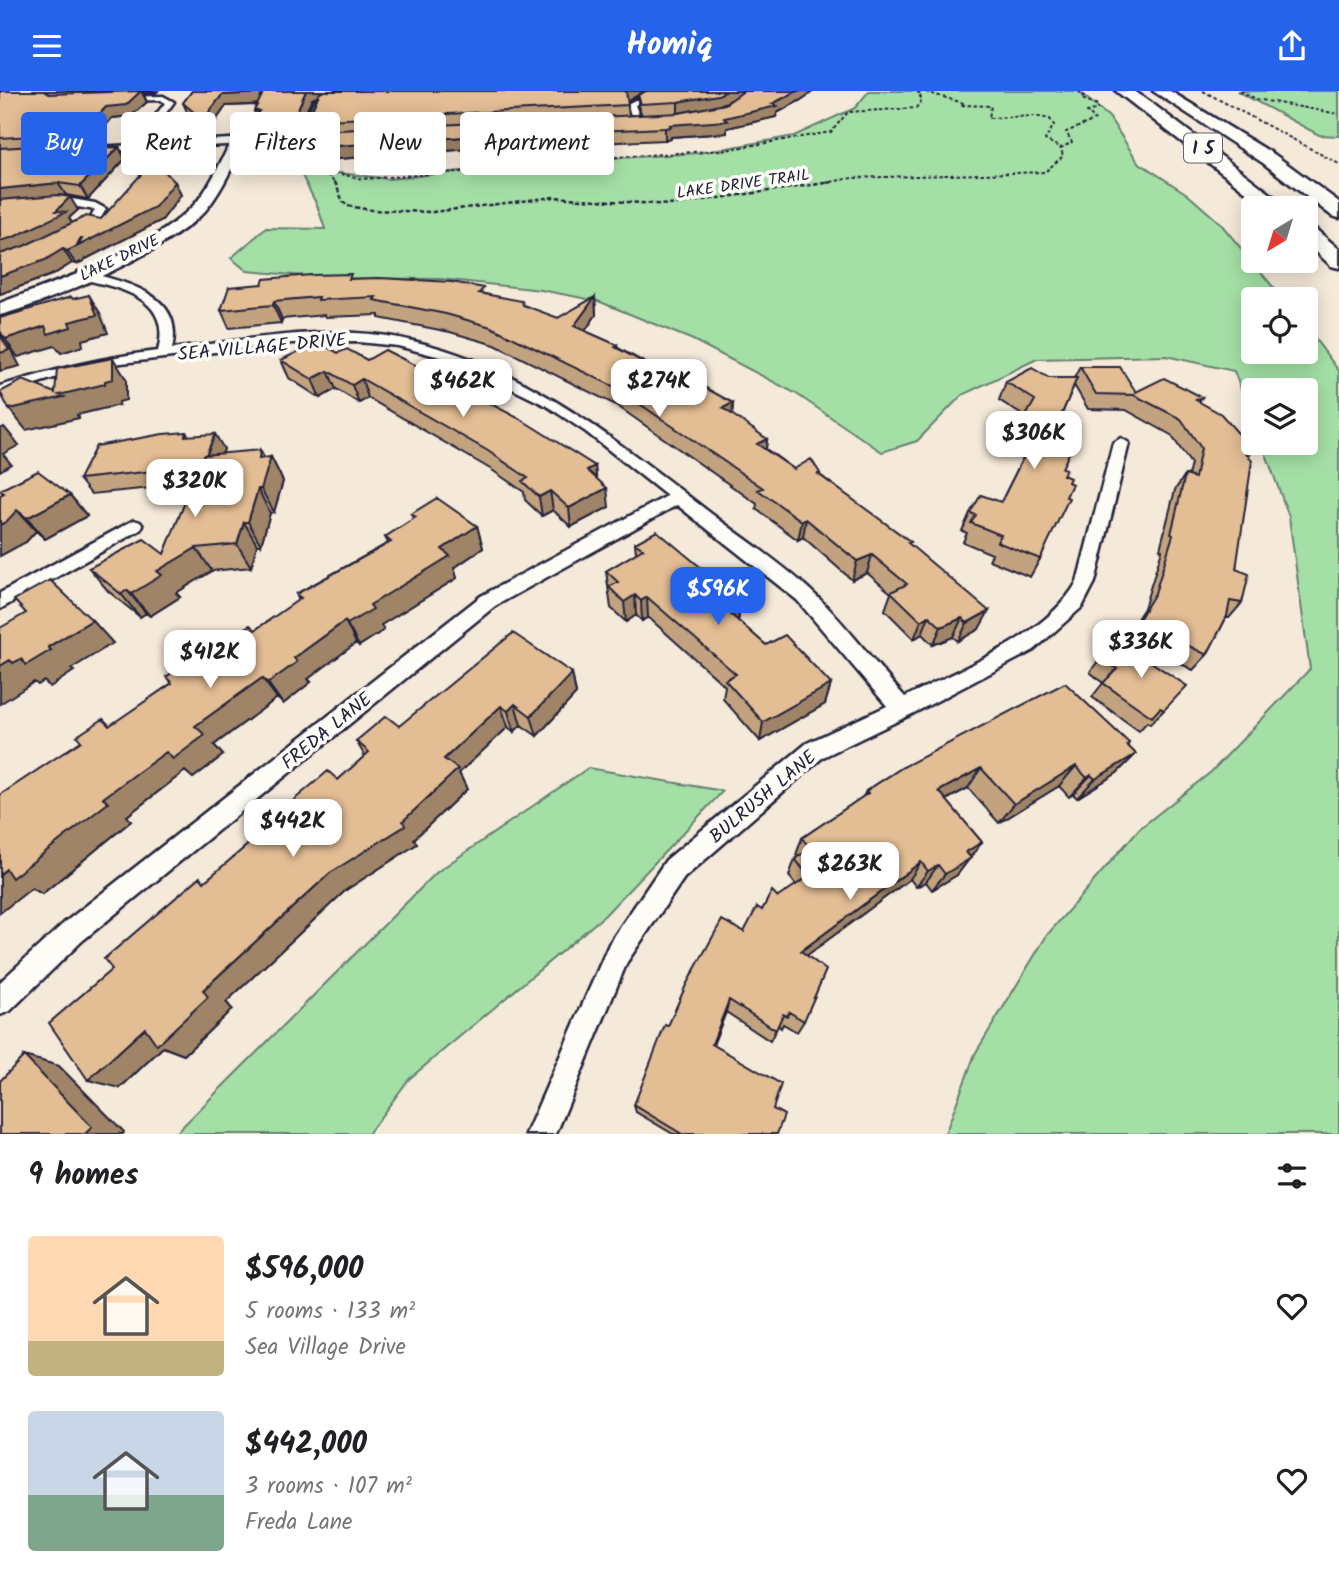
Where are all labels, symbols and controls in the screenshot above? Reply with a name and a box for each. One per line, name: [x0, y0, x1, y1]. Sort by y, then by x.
text: Homiq: [626, 20, 713, 71]
icon: menu: [28, 27, 66, 65]
icon: share: [1273, 27, 1311, 65]
chip: Buy: [21, 112, 107, 175]
chip: Rent: [121, 112, 216, 175]
chip: Filters: [230, 112, 340, 175]
chip: New: [354, 112, 446, 175]
chip: Apartment: [460, 112, 614, 175]
road number: I 5: [1184, 133, 1222, 163]
street label: LAKE DRIVE TRAIL: [675, 163, 811, 206]
north arrow: [1241, 196, 1318, 273]
map controls: [1241, 196, 1318, 455]
street label: LAKE DRIVE: [75, 228, 164, 288]
button: locate: [1241, 287, 1318, 364]
street label: SEA VILLAGE DRIVE: [176, 326, 349, 370]
pin: $462K: [414, 359, 512, 419]
pin: $274K: [610, 359, 708, 419]
text: $462K: [430, 364, 496, 400]
text: $274K: [627, 364, 691, 400]
button: layers: [1241, 378, 1318, 455]
pin: $306K: [985, 411, 1083, 471]
text: $306K: [1002, 416, 1066, 452]
pin: $320K: [146, 459, 244, 519]
text: $320K: [162, 464, 228, 500]
pin: $596K: [669, 567, 767, 627]
text: $596K: [686, 572, 750, 608]
pin: $336K: [1092, 621, 1190, 680]
text: $336K: [1108, 625, 1174, 661]
pin: $412K: [161, 631, 259, 690]
text: $412K: [180, 635, 240, 671]
street label: FREDA LANE: [275, 685, 380, 778]
street label: BULRUSH LANE: [703, 743, 824, 852]
pin: $442K: [244, 799, 342, 859]
text: $442K: [260, 804, 326, 840]
pin: $263K: [801, 843, 899, 902]
text: $263K: [817, 847, 883, 883]
text: 9 homes: [28, 1152, 139, 1200]
icon: filters: [1273, 1157, 1311, 1195]
text: $596,000: [245, 1246, 363, 1294]
icon: home: [84, 1264, 168, 1348]
icon: heart: [1273, 1287, 1311, 1325]
text: 5 rooms · 133 m²: [245, 1294, 415, 1330]
text: Sea Village Drive: [245, 1330, 406, 1366]
text: $442,000: [245, 1421, 367, 1469]
icon: home: [84, 1439, 168, 1523]
icon: heart: [1273, 1462, 1311, 1500]
text: 3 rooms · 107 m²: [245, 1469, 412, 1505]
text: Freda Lane: [245, 1505, 352, 1541]

